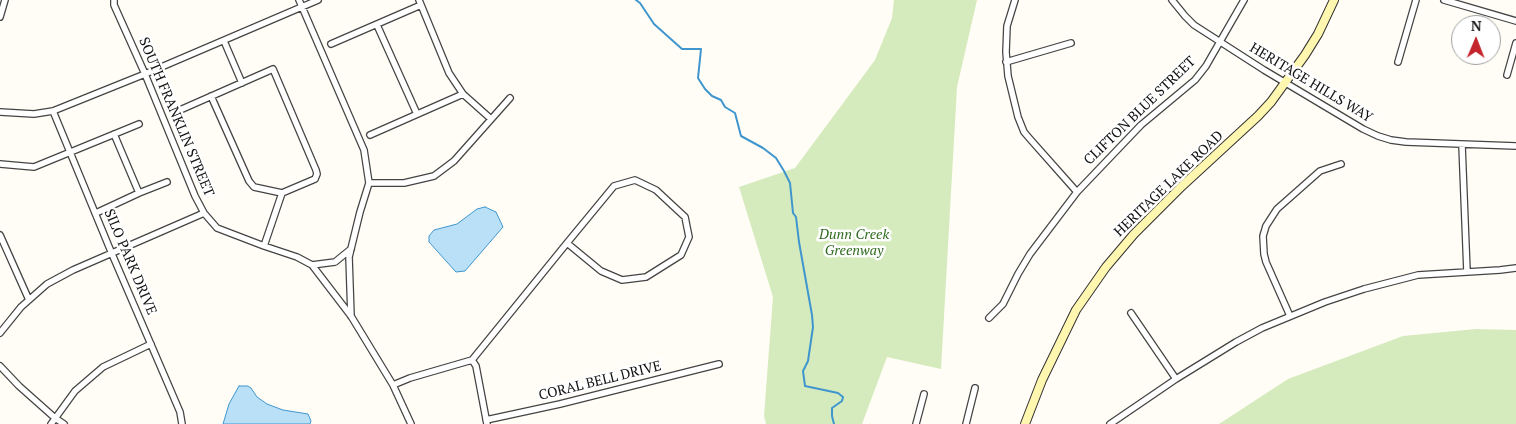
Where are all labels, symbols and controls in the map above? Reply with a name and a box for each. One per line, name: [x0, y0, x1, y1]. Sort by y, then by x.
north arrow: [1451, 15, 1501, 65]
text: N: [1471, 16, 1482, 35]
street label: SOUTH FRANKLIN STREET: [135, 35, 217, 199]
street label: HERITAGE HILLS WAY: [1247, 40, 1375, 126]
street label: CLIFTON BLUE STREET: [1081, 53, 1199, 169]
street label: HERITAGE LAKE ROAD: [1111, 128, 1227, 240]
street label: SILO PARK DRIVE: [100, 207, 160, 317]
park label: Dunn Creek Greenway: [819, 227, 889, 260]
street label: CORAL BELL DRIVE: [537, 358, 663, 404]

